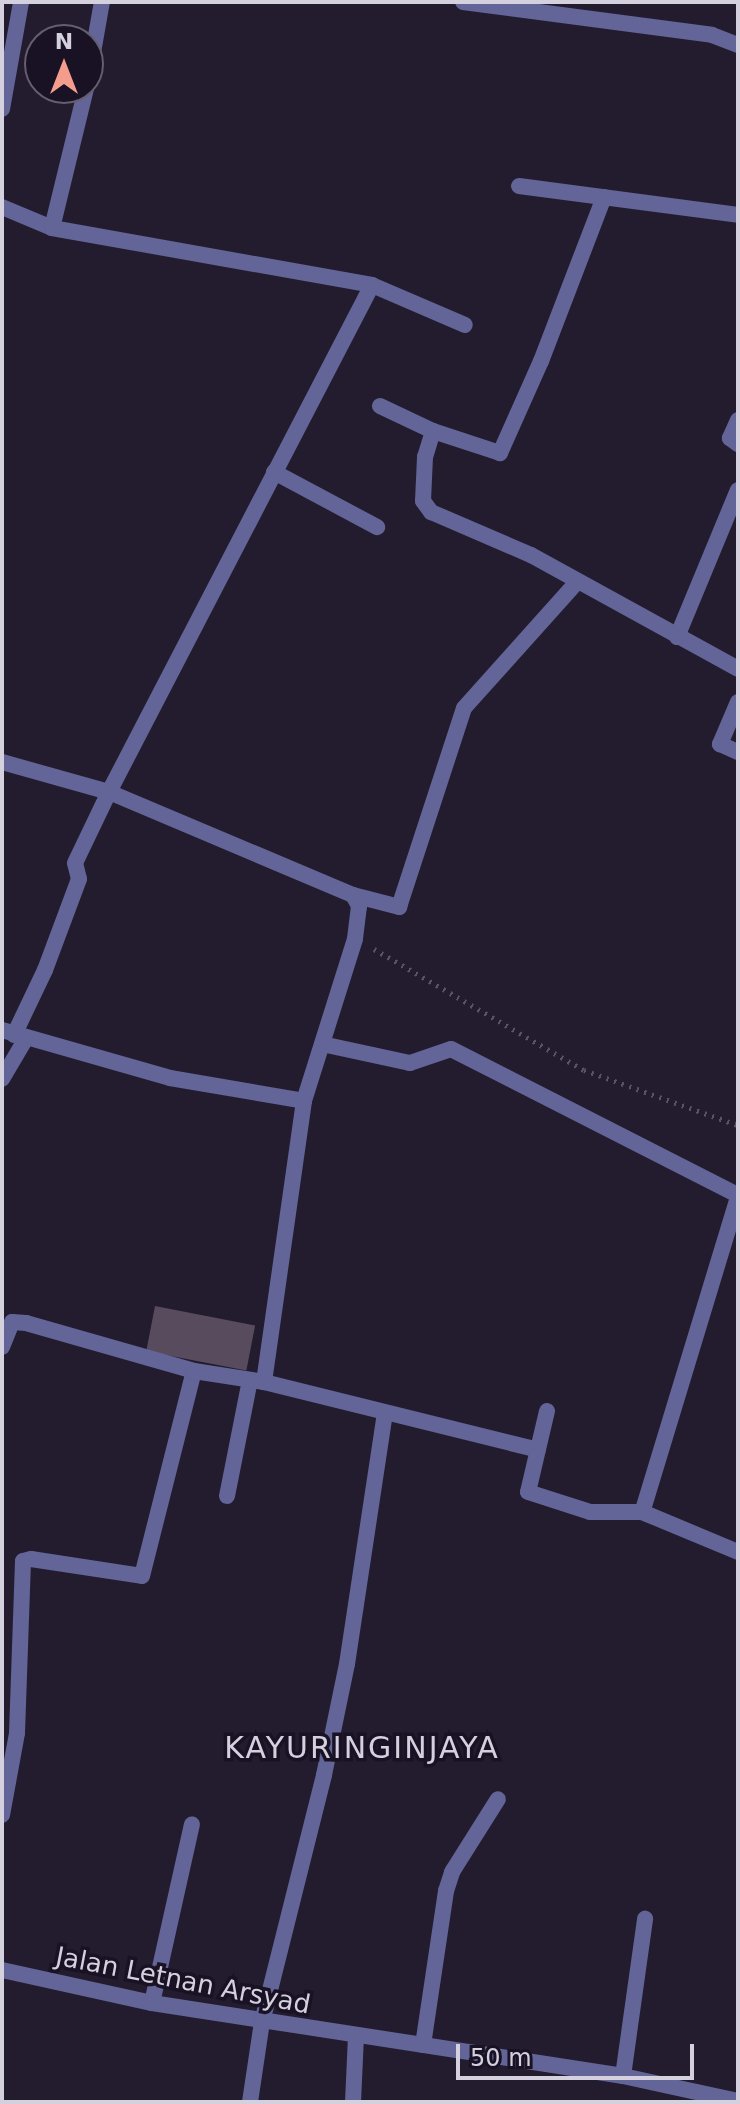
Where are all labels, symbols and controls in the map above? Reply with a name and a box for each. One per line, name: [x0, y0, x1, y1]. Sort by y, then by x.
north arrow: [24, 24, 104, 104]
text: N: [55, 29, 73, 54]
district label: KAYURINGINJAYA: [224, 1730, 500, 1766]
street label: Jalan Letnan Arsyad: [53, 1941, 313, 2021]
scale bar: [460, 2028, 698, 2078]
text: 50 m: [470, 2044, 532, 2072]

